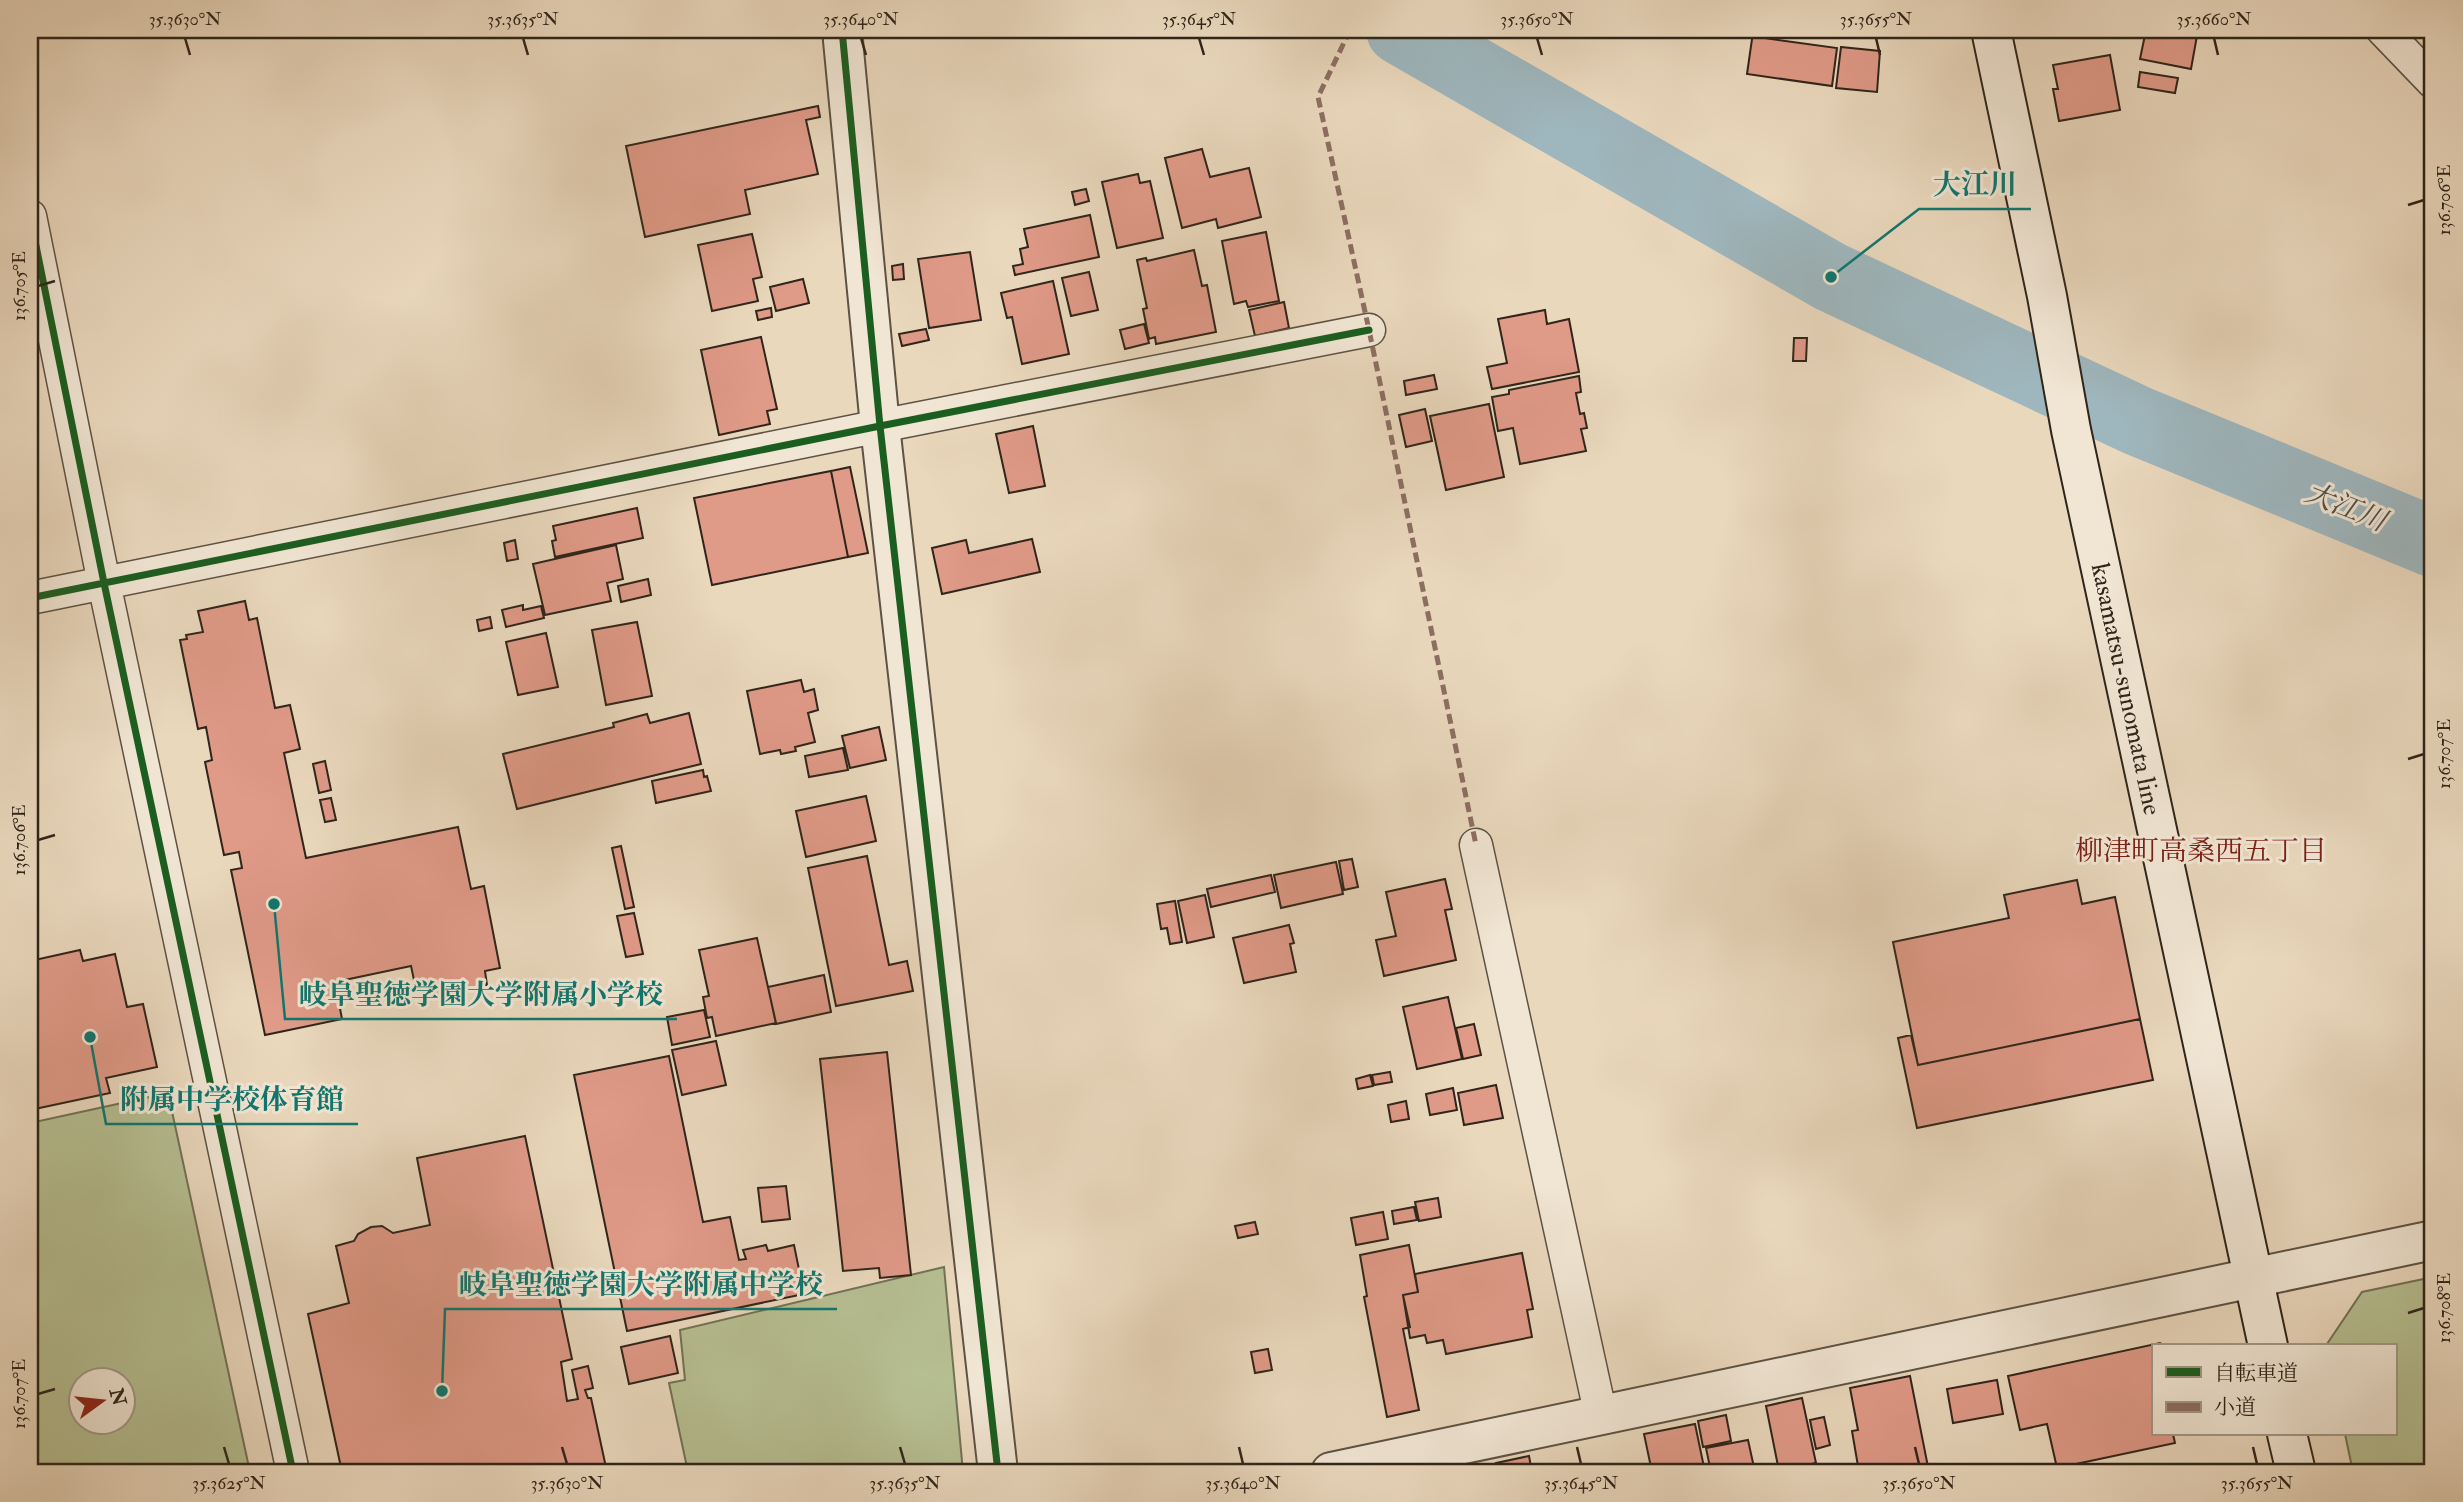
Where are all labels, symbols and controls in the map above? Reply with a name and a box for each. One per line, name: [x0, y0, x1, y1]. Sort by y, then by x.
text: 35.3630°N: [149, 8, 221, 31]
text: 35.3635°N: [487, 8, 559, 31]
text: 35.3640°N: [823, 8, 899, 31]
text: 35.3645°N: [1162, 8, 1236, 31]
text: 35.3650°N: [1500, 8, 1574, 31]
text: 35.3655°N: [1840, 8, 1912, 31]
text: 35.3660°N: [2177, 8, 2251, 31]
callout: 大江川: [1919, 160, 2031, 209]
text: 136.706°E: [2433, 164, 2456, 236]
text: 大江川: [1933, 168, 2017, 203]
text: 136.705°E: [8, 251, 31, 321]
water label: 大江川: [2300, 475, 2394, 540]
street label: kasamatsu-sunomata line: [2084, 560, 2168, 818]
text: 136.707°E: [2433, 719, 2456, 789]
text: 136.706°E: [8, 804, 31, 876]
district label: 柳津町高桑西五丁目: [2075, 834, 2327, 869]
callout: 岐阜聖徳学園大学附属小学校: [285, 970, 677, 1019]
text: 岐阜聖徳学園大学附属小学校: [299, 978, 663, 1013]
callout: 附属中学校体育館: [106, 1075, 358, 1124]
text: 附属中学校体育館: [120, 1083, 344, 1118]
callout: 岐阜聖徳学園大学附属中学校: [445, 1260, 837, 1309]
text: 岐阜聖徳学園大学附属中学校: [459, 1268, 823, 1303]
text: 136.708°E: [2433, 1273, 2456, 1343]
legend: [2152, 1344, 2396, 1436]
text: 136.707°E: [8, 1359, 31, 1429]
text: 自転車道: [2214, 1360, 2298, 1387]
north arrow: [66, 1366, 136, 1436]
text: N: [103, 1385, 132, 1409]
text: 小道: [2214, 1394, 2256, 1421]
text: 35.3625°N: [192, 1472, 266, 1495]
text: 35.3630°N: [531, 1472, 603, 1495]
text: 35.3635°N: [869, 1472, 941, 1495]
text: 35.3640°N: [1205, 1472, 1281, 1495]
text: 35.3645°N: [1544, 1472, 1618, 1495]
text: 35.3650°N: [1882, 1472, 1956, 1495]
text: 35.3655°N: [2221, 1472, 2293, 1495]

